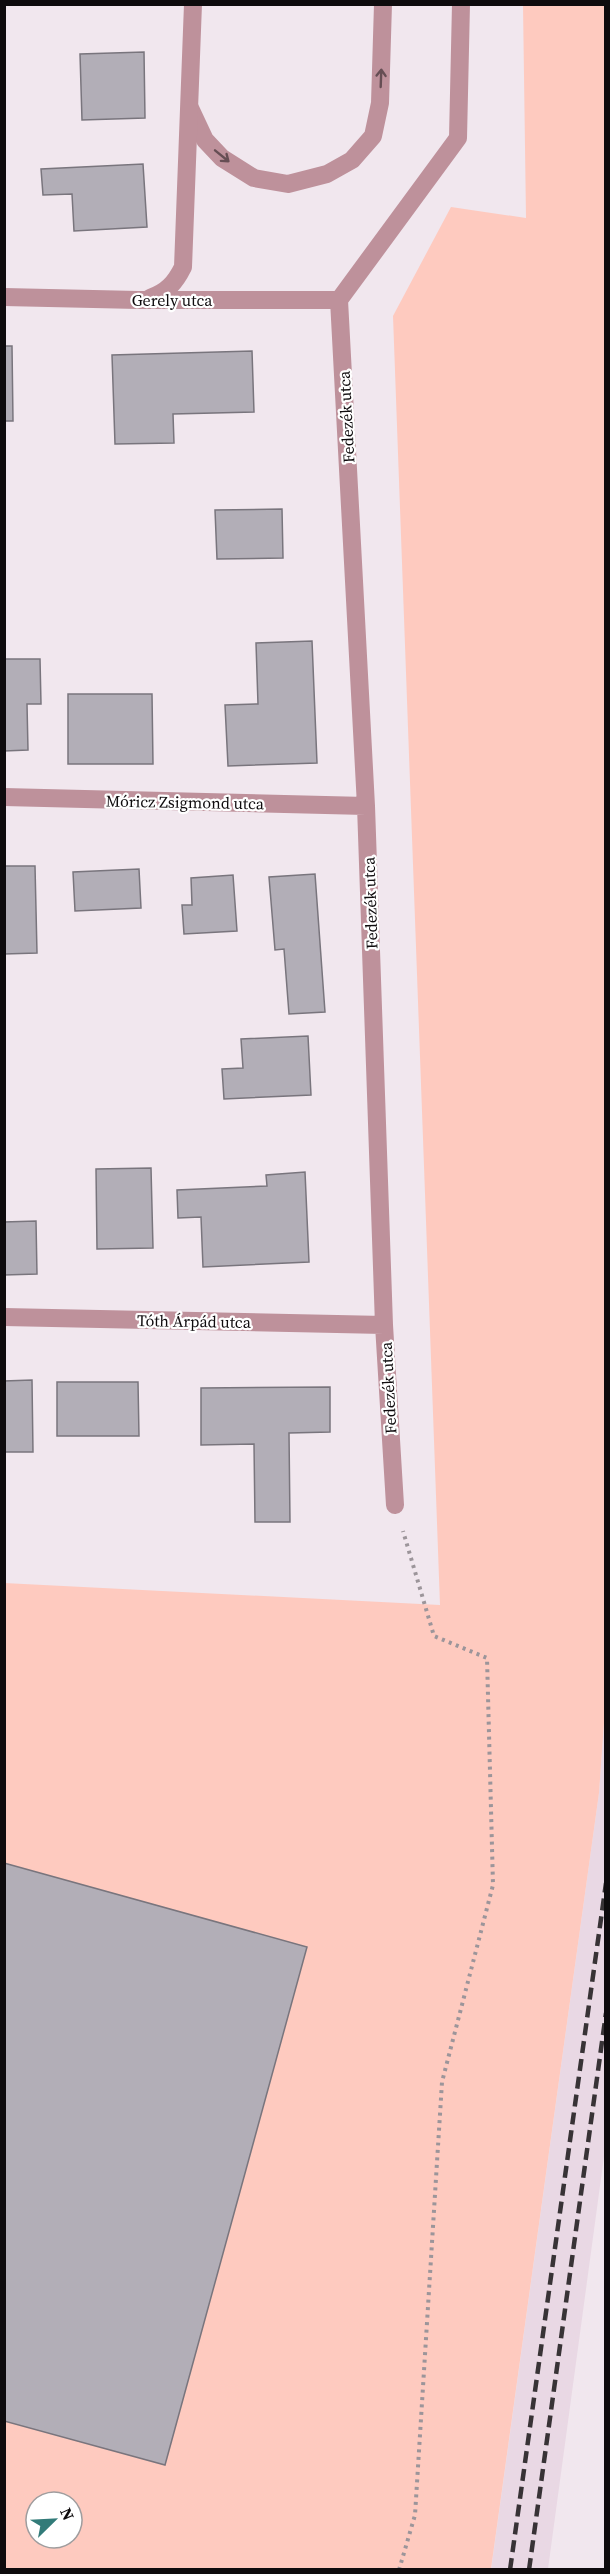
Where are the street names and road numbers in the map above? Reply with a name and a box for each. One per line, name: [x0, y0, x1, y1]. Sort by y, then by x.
street label: Gerely utca: [132, 289, 213, 311]
street label: Fedezék utca: [333, 370, 359, 464]
street label: Móricz Zsigmond utca: [106, 790, 265, 814]
street label: Fedezék utca: [357, 856, 383, 949]
street label: Tóth Árpád utca: [137, 1309, 252, 1333]
street label: Fedezék utca: [375, 1341, 401, 1435]

